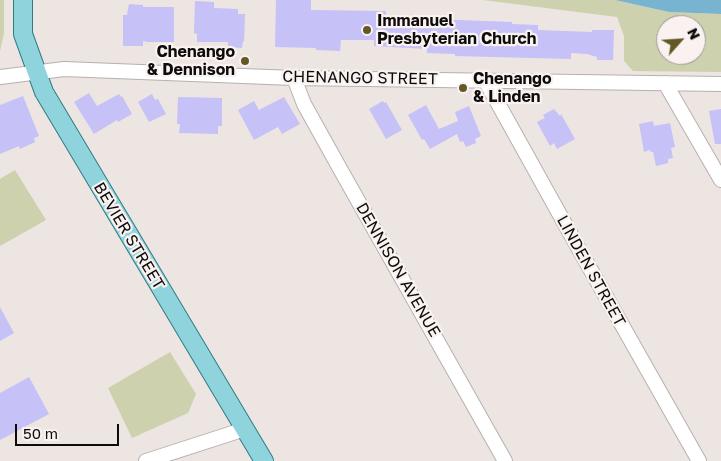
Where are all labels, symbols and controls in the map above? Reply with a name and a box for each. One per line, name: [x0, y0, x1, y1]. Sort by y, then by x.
place label: Immanuel Presbyterian Church: [377, 11, 536, 49]
north arrow: [656, 15, 706, 65]
marker: Immanuel Presbyterian Church: [361, 24, 373, 36]
text: N: [684, 25, 704, 42]
place label: Chenango & Dennison: [147, 42, 235, 80]
marker: Chenango & Dennison: [239, 55, 251, 67]
street label: CHENANGO STREET: [282, 67, 438, 89]
place label: Chenango & Linden: [473, 69, 552, 107]
marker: Chenango & Linden: [457, 82, 469, 94]
street label: BEVIER STREET: [89, 179, 169, 293]
street label: DENNISON AVENUE: [352, 199, 444, 341]
street label: LINDEN STREET: [553, 212, 629, 330]
scale bar: [18, 414, 121, 446]
text: 50 m: [23, 424, 58, 442]

